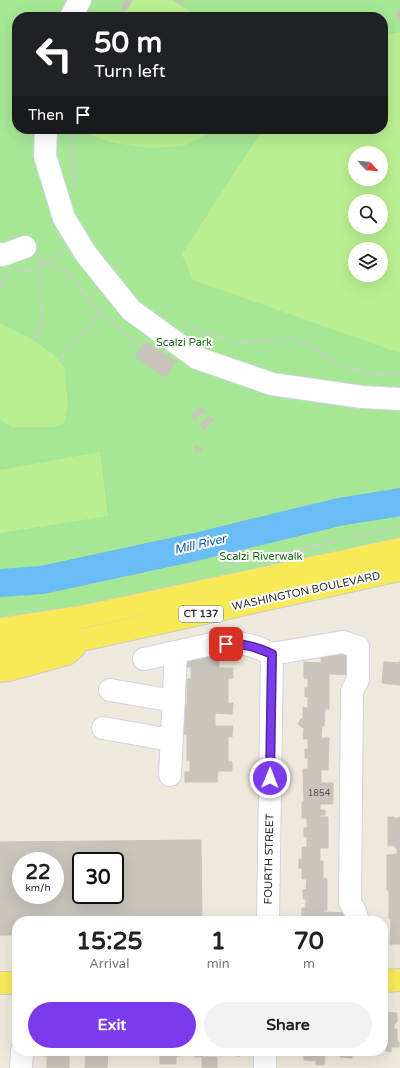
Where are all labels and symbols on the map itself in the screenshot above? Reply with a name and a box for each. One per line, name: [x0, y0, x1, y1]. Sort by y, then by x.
north arrow: [348, 146, 388, 186]
park label: Scalzi Park: [156, 336, 212, 349]
water label: Mill River: [173, 531, 229, 557]
park label: Scalzi Riverwalk: [220, 550, 302, 563]
street label: WASHINGTON BOULEVARD: [231, 569, 381, 613]
road number: CT 137: [179, 606, 223, 622]
pin: [209, 627, 243, 661]
position arrow: [249, 757, 291, 799]
house number: 1854: [308, 788, 331, 799]
street label: FOURTH STREET: [262, 813, 276, 905]
speed limit sign: 30: [72, 852, 124, 904]

